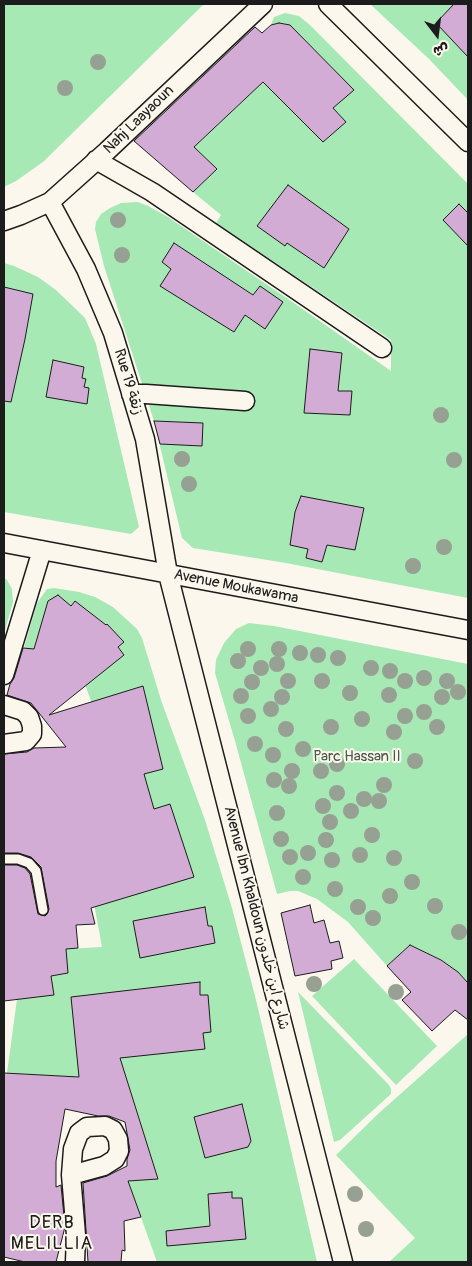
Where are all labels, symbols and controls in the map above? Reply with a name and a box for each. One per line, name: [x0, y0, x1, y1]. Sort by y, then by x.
north arrow: [412, 10, 462, 60]
text: ش: [431, 40, 451, 60]
street label: Nahj Laayaoun: [100, 82, 178, 158]
street label: Rue 19 زنقة: [109, 347, 147, 417]
street label: Avenue Moukawama: [172, 566, 300, 608]
park label: Parc Hassan II: [313, 748, 401, 766]
street label: Avenue Ibn Khaldoun شارع ابن خلدون: [219, 804, 293, 1032]
district label: DERB MELILLIA: [10, 1212, 94, 1254]

